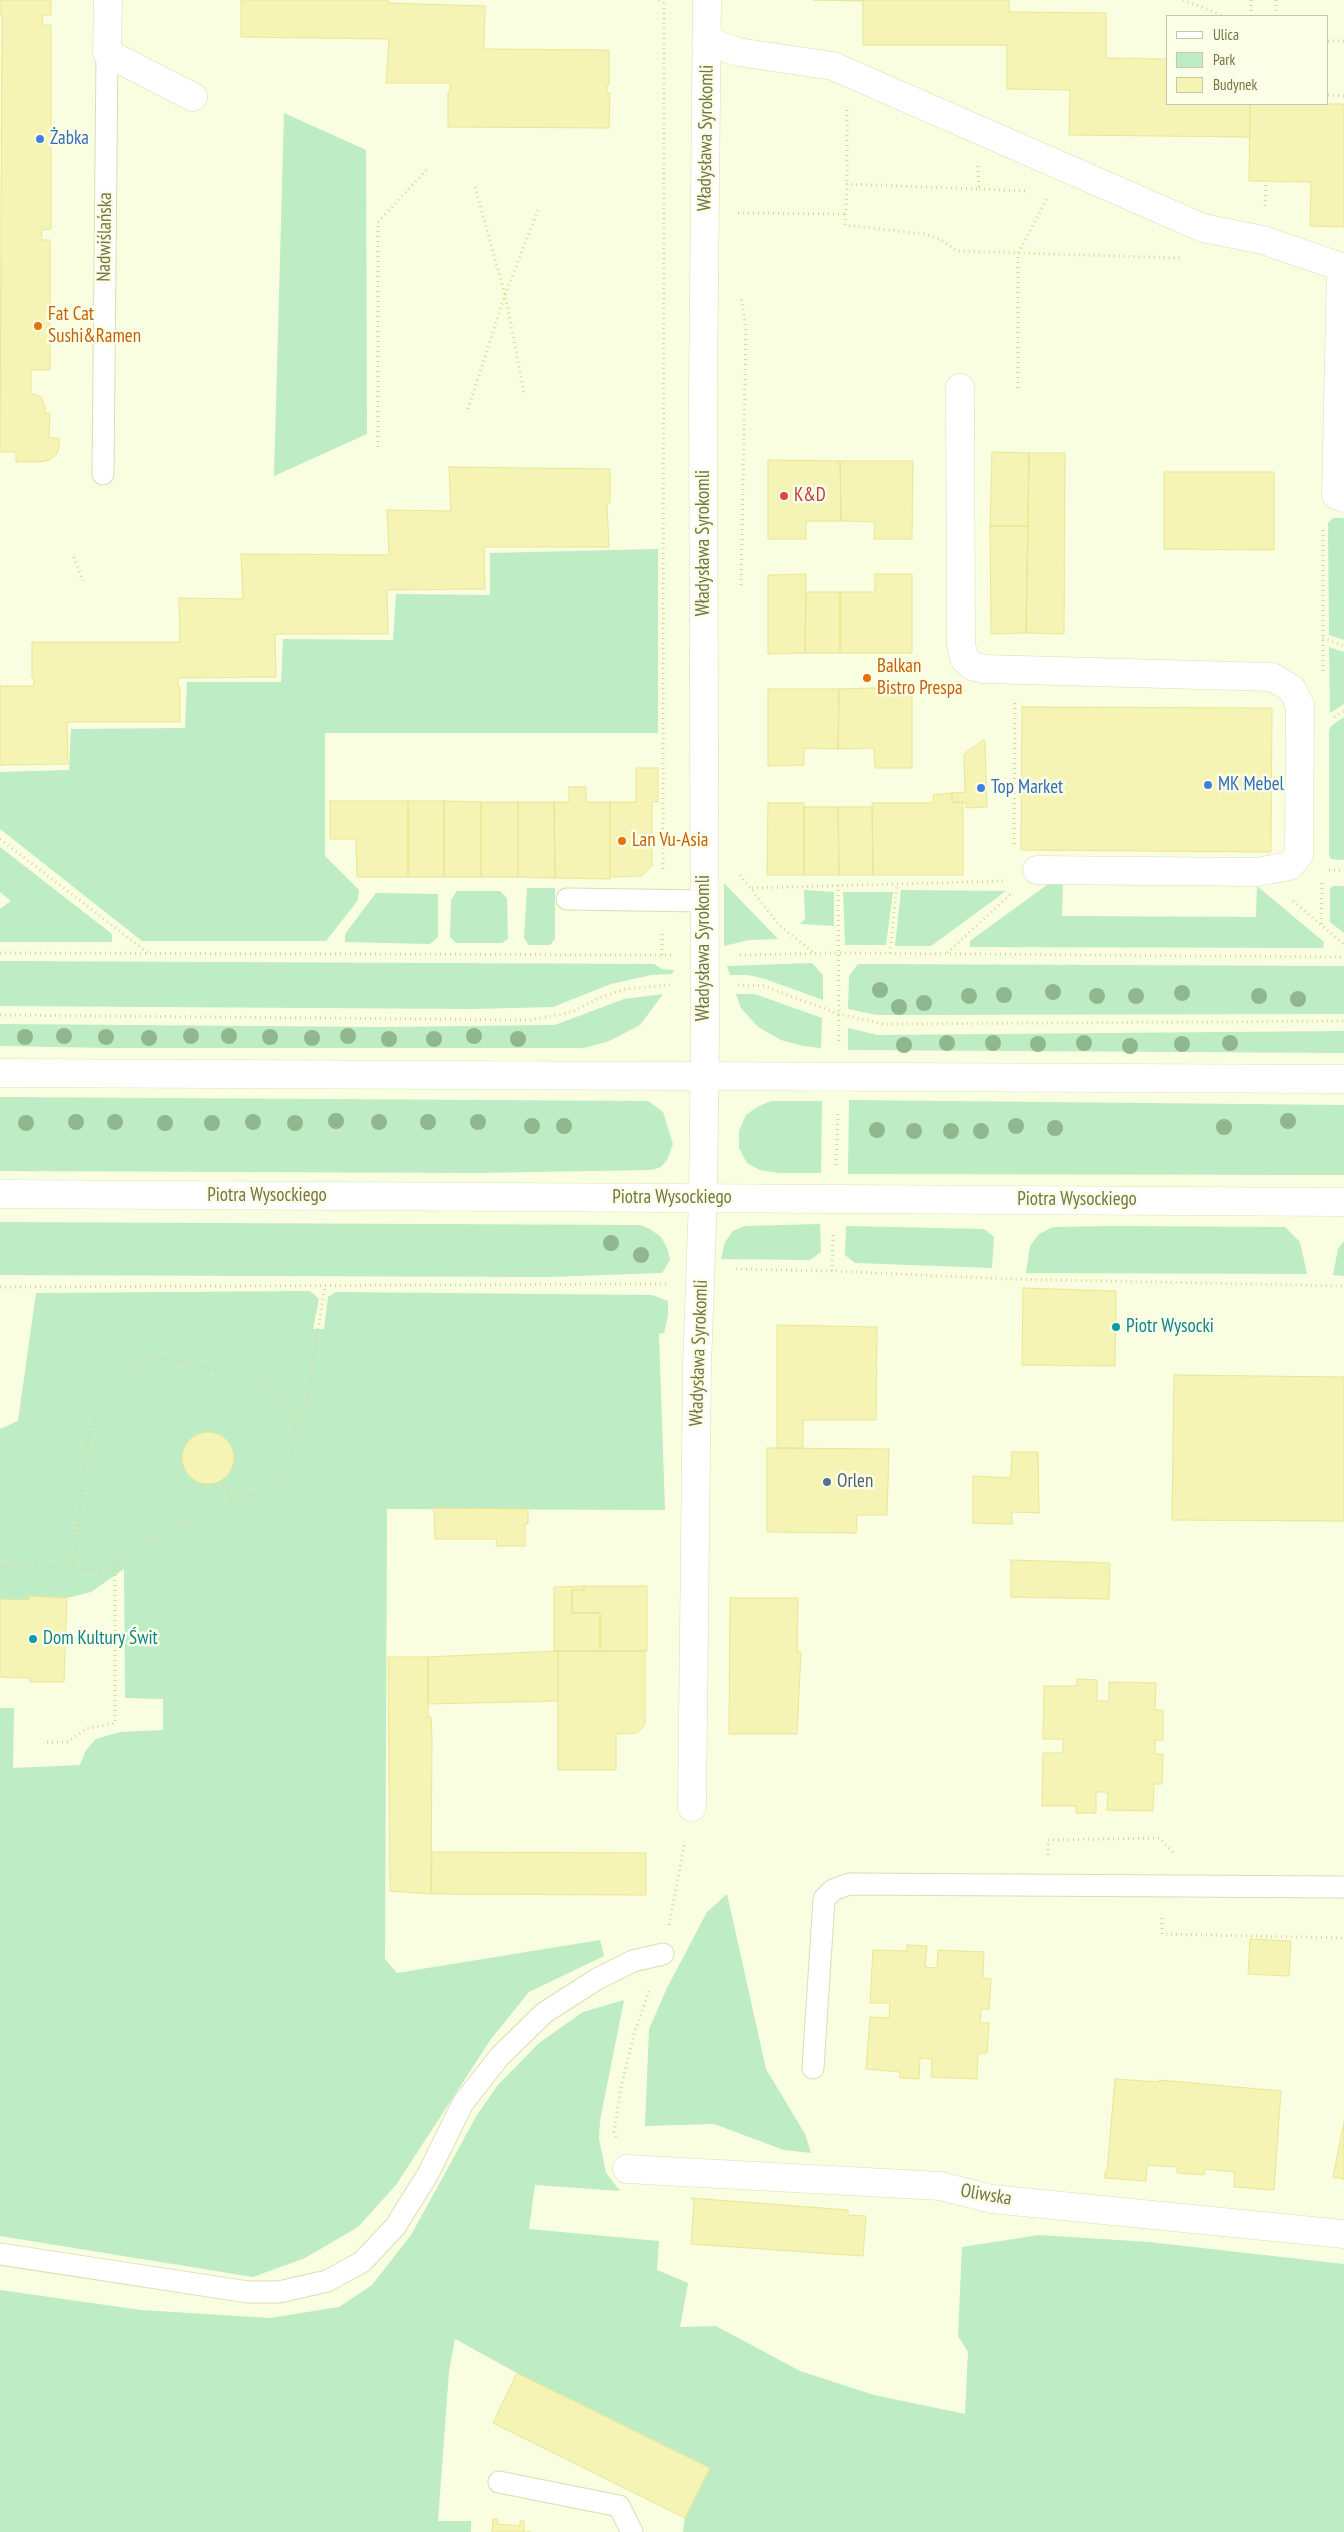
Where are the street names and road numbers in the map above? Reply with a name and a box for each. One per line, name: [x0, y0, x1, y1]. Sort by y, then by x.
street label: Władysława Syrokomli: [693, 65, 719, 211]
street label: Nadwiślańska: [93, 192, 117, 282]
street label: Władysława Syrokomli: [693, 470, 715, 616]
street label: Władysława Syrokomli: [693, 875, 715, 1021]
street label: Piotra Wysockiego: [207, 1185, 327, 1207]
street label: Piotra Wysockiego: [612, 1187, 732, 1209]
street label: Piotra Wysockiego: [1017, 1189, 1137, 1211]
street label: Władysława Syrokomli: [685, 1279, 713, 1427]
street label: Oliwska: [959, 2179, 1013, 2211]

